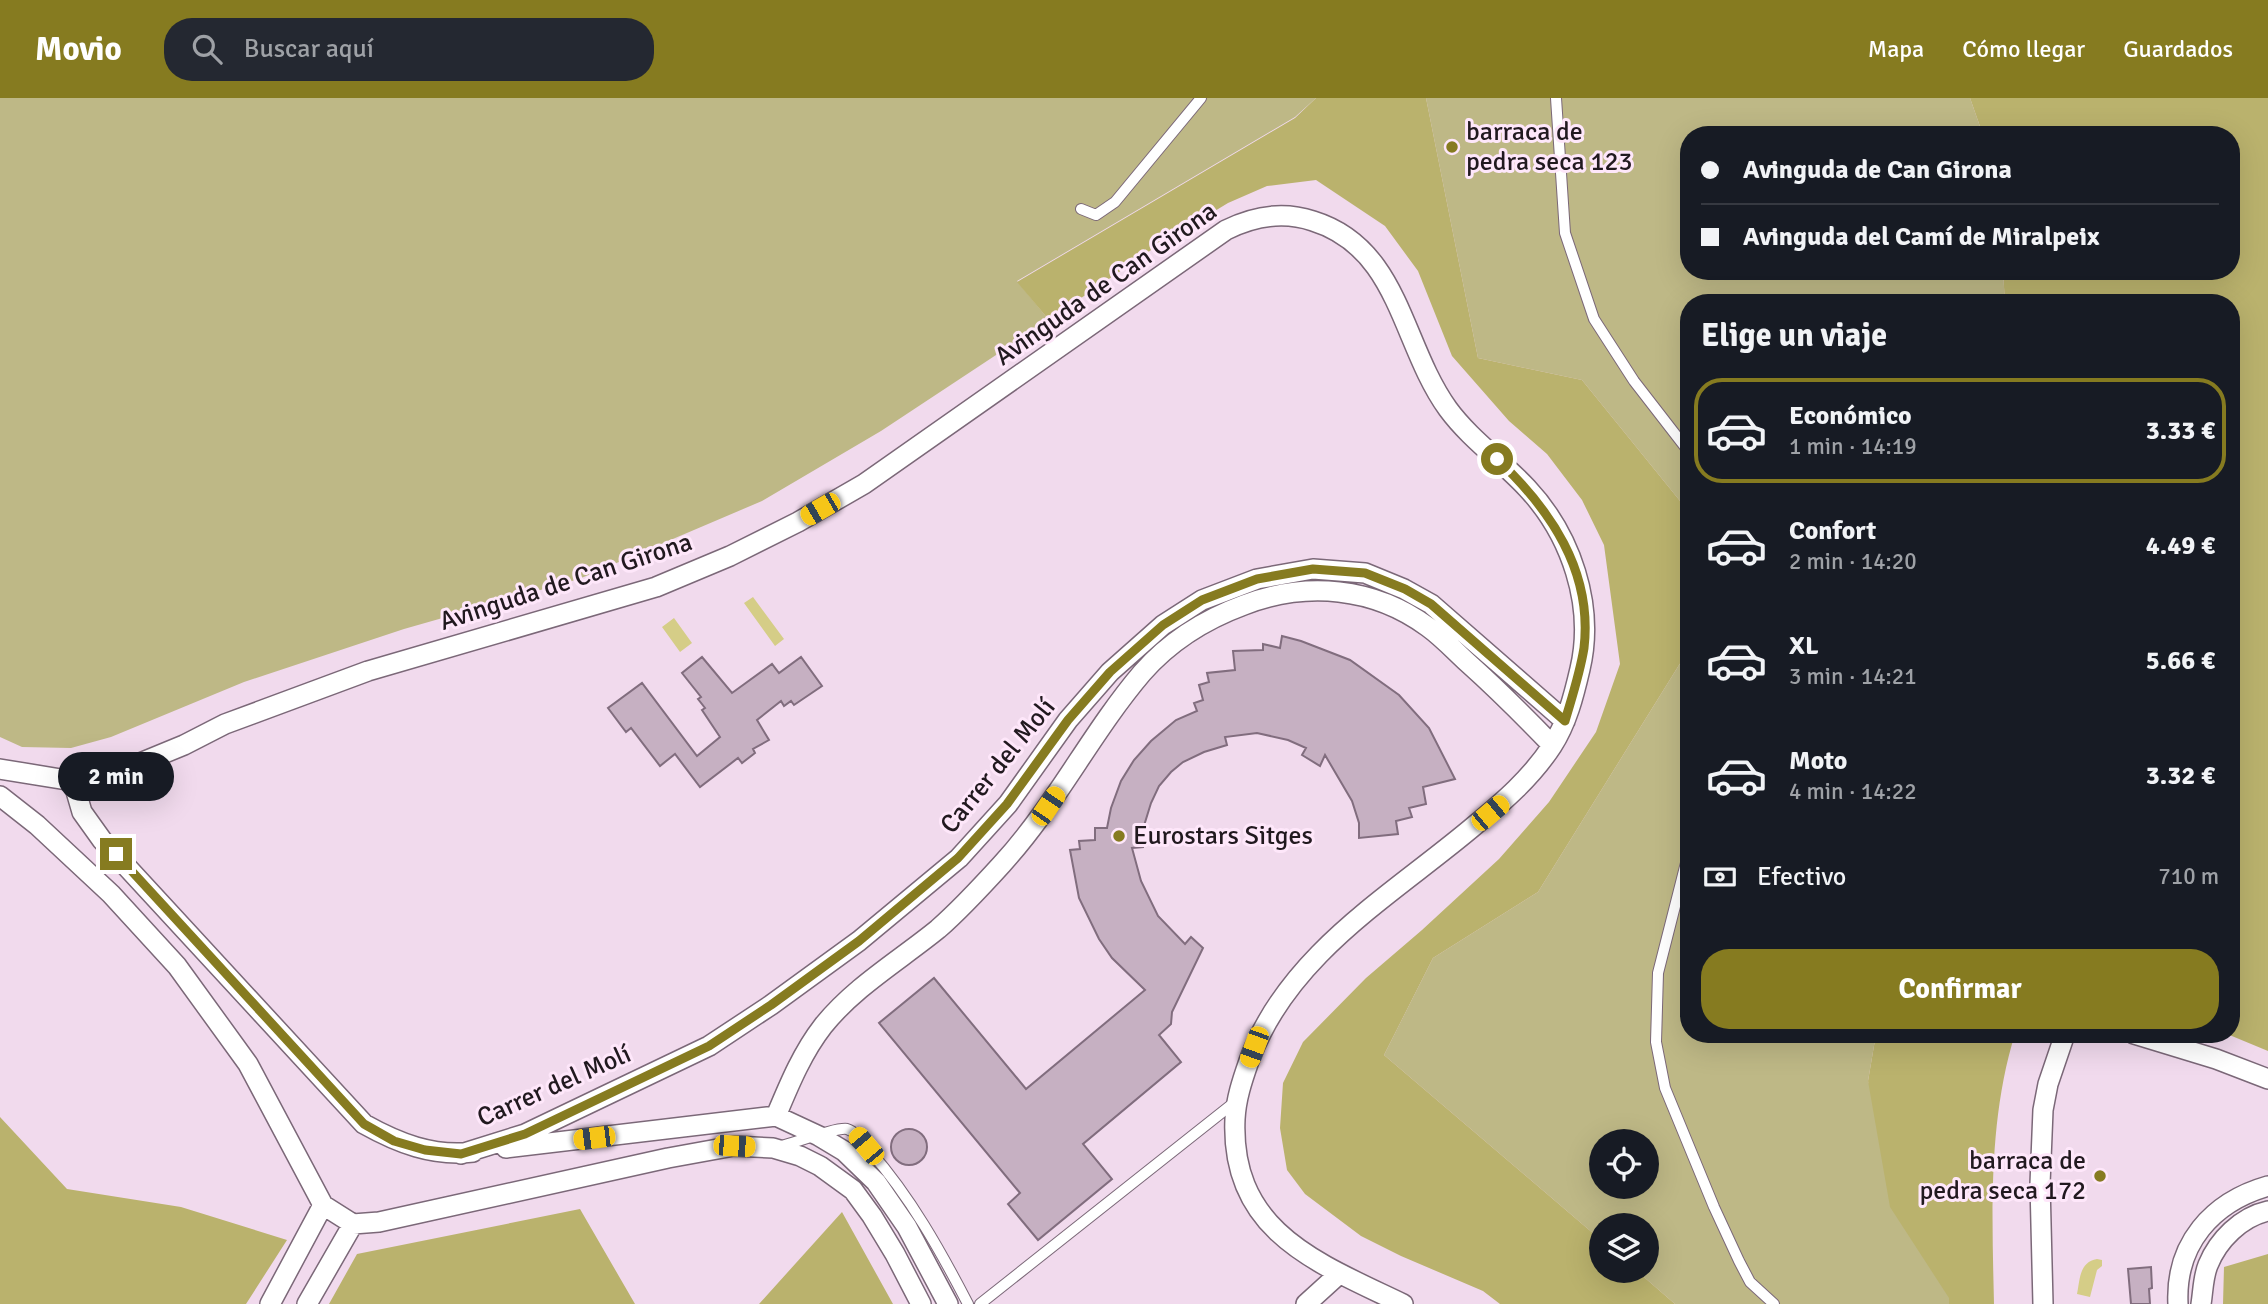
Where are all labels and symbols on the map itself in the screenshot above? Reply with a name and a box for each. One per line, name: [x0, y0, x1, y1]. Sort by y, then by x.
place label: barraca de pedra seca 123: [1466, 116, 1633, 178]
marker: barraca de pedra seca 123: [1444, 139, 1460, 155]
street label: Avinguda de Can Girona: [989, 195, 1223, 373]
route start: [1481, 443, 1513, 475]
car: [797, 489, 844, 529]
street label: Avinguda de Can Girona: [436, 526, 696, 638]
street label: Carrer del Molí: [934, 692, 1062, 840]
callout: 2 min: [58, 752, 174, 802]
car: [1028, 783, 1069, 829]
car: [1468, 791, 1513, 835]
place label: Eurostars Sitges: [1133, 820, 1313, 852]
marker: Eurostars Sitges: [1111, 828, 1127, 844]
route end: [100, 838, 132, 870]
car: [1237, 1024, 1272, 1070]
street label: Carrer del Molí: [472, 1038, 636, 1134]
car: [845, 1123, 888, 1169]
car: [572, 1125, 617, 1151]
car: [713, 1134, 756, 1158]
place label: barraca de pedra seca 172: [1919, 1145, 2086, 1207]
marker: barraca de pedra seca 172: [2092, 1168, 2108, 1184]

